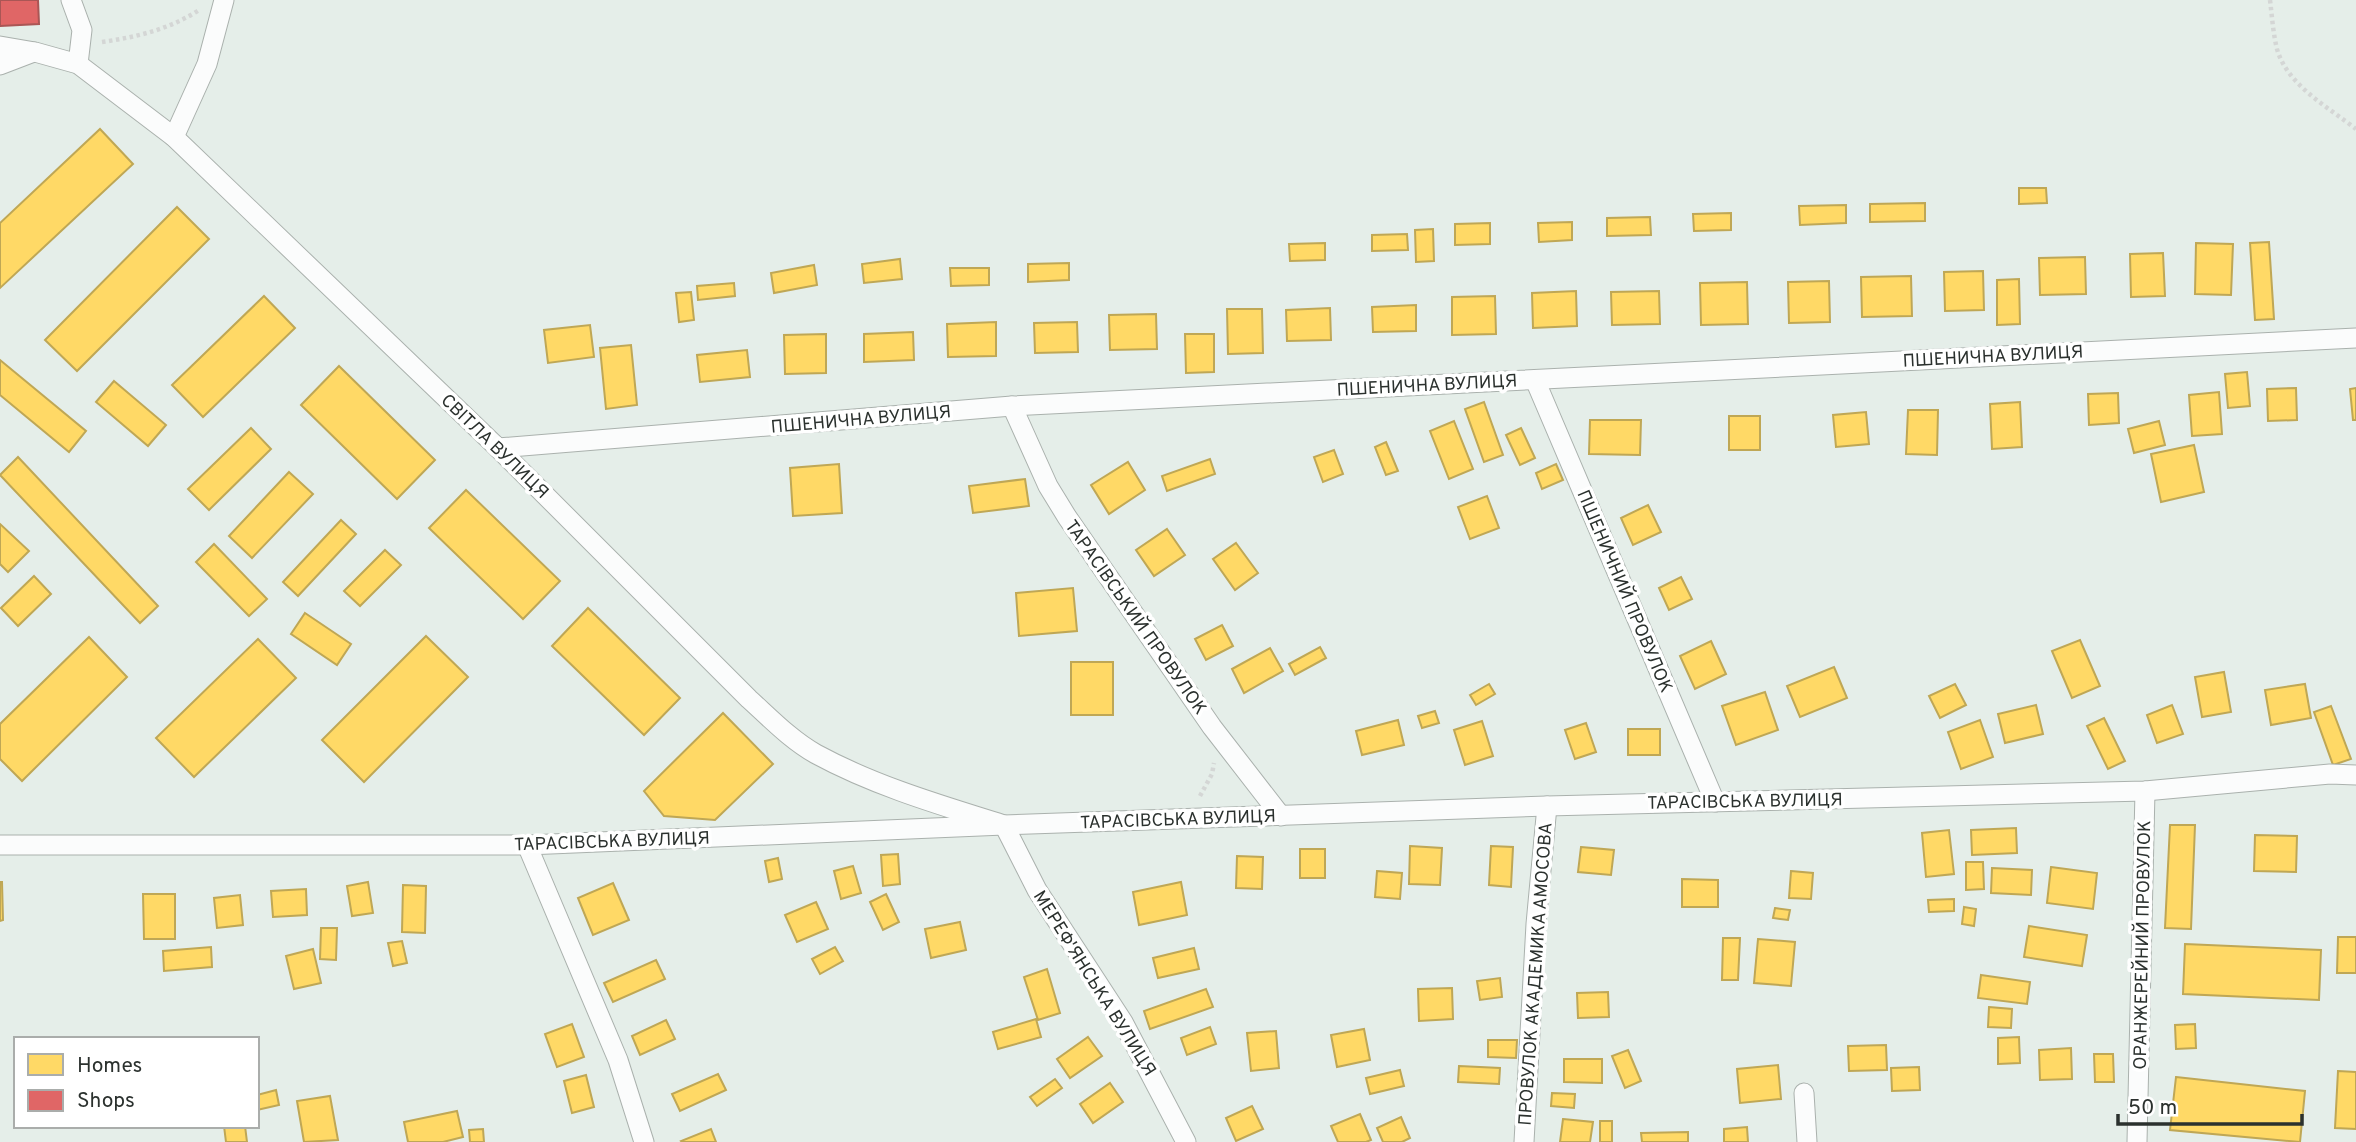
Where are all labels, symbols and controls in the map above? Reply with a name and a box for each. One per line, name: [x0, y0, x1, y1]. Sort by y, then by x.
street label: ПШЕНИЧНА ВУЛИЦЯ: [1902, 341, 2084, 374]
street label: ПШЕНИЧНА ВУЛИЦЯ: [1336, 370, 1518, 403]
street label: СВІТЛА ВУЛИЦЯ: [435, 390, 553, 504]
street label: ПШЕНИЧНА ВУЛИЦЯ: [770, 401, 952, 440]
street label: ПШЕНИЧНИЙ ПРОВУЛОК: [1570, 486, 1679, 697]
street label: ТАРАСІВСЬКИЙ ПРОВУЛОК: [1059, 515, 1213, 720]
street label: ТАРАСІВСЬКА ВУЛИЦЯ: [1647, 789, 1843, 816]
street label: ТАРАСІВСЬКА ВУЛИЦЯ: [1080, 806, 1276, 835]
street label: ОРАНЖЕРЕЙНИЙ ПРОВУЛОК: [2128, 820, 2157, 1070]
street label: ПРОВУЛОК АКАДЕМИКА АМОСОВА: [1514, 822, 1559, 1127]
street label: ТАРАСІВСЬКА ВУЛИЦЯ: [514, 828, 710, 857]
street label: МЕРЕФ'ЯНСЬКА ВУЛИЦЯ: [1027, 887, 1160, 1081]
legend: [14, 1037, 259, 1128]
text: Homes: [77, 1053, 142, 1080]
scale bar: [2118, 1082, 2302, 1126]
text: Shops: [77, 1088, 135, 1115]
text: 50 m: [2128, 1095, 2177, 1122]

